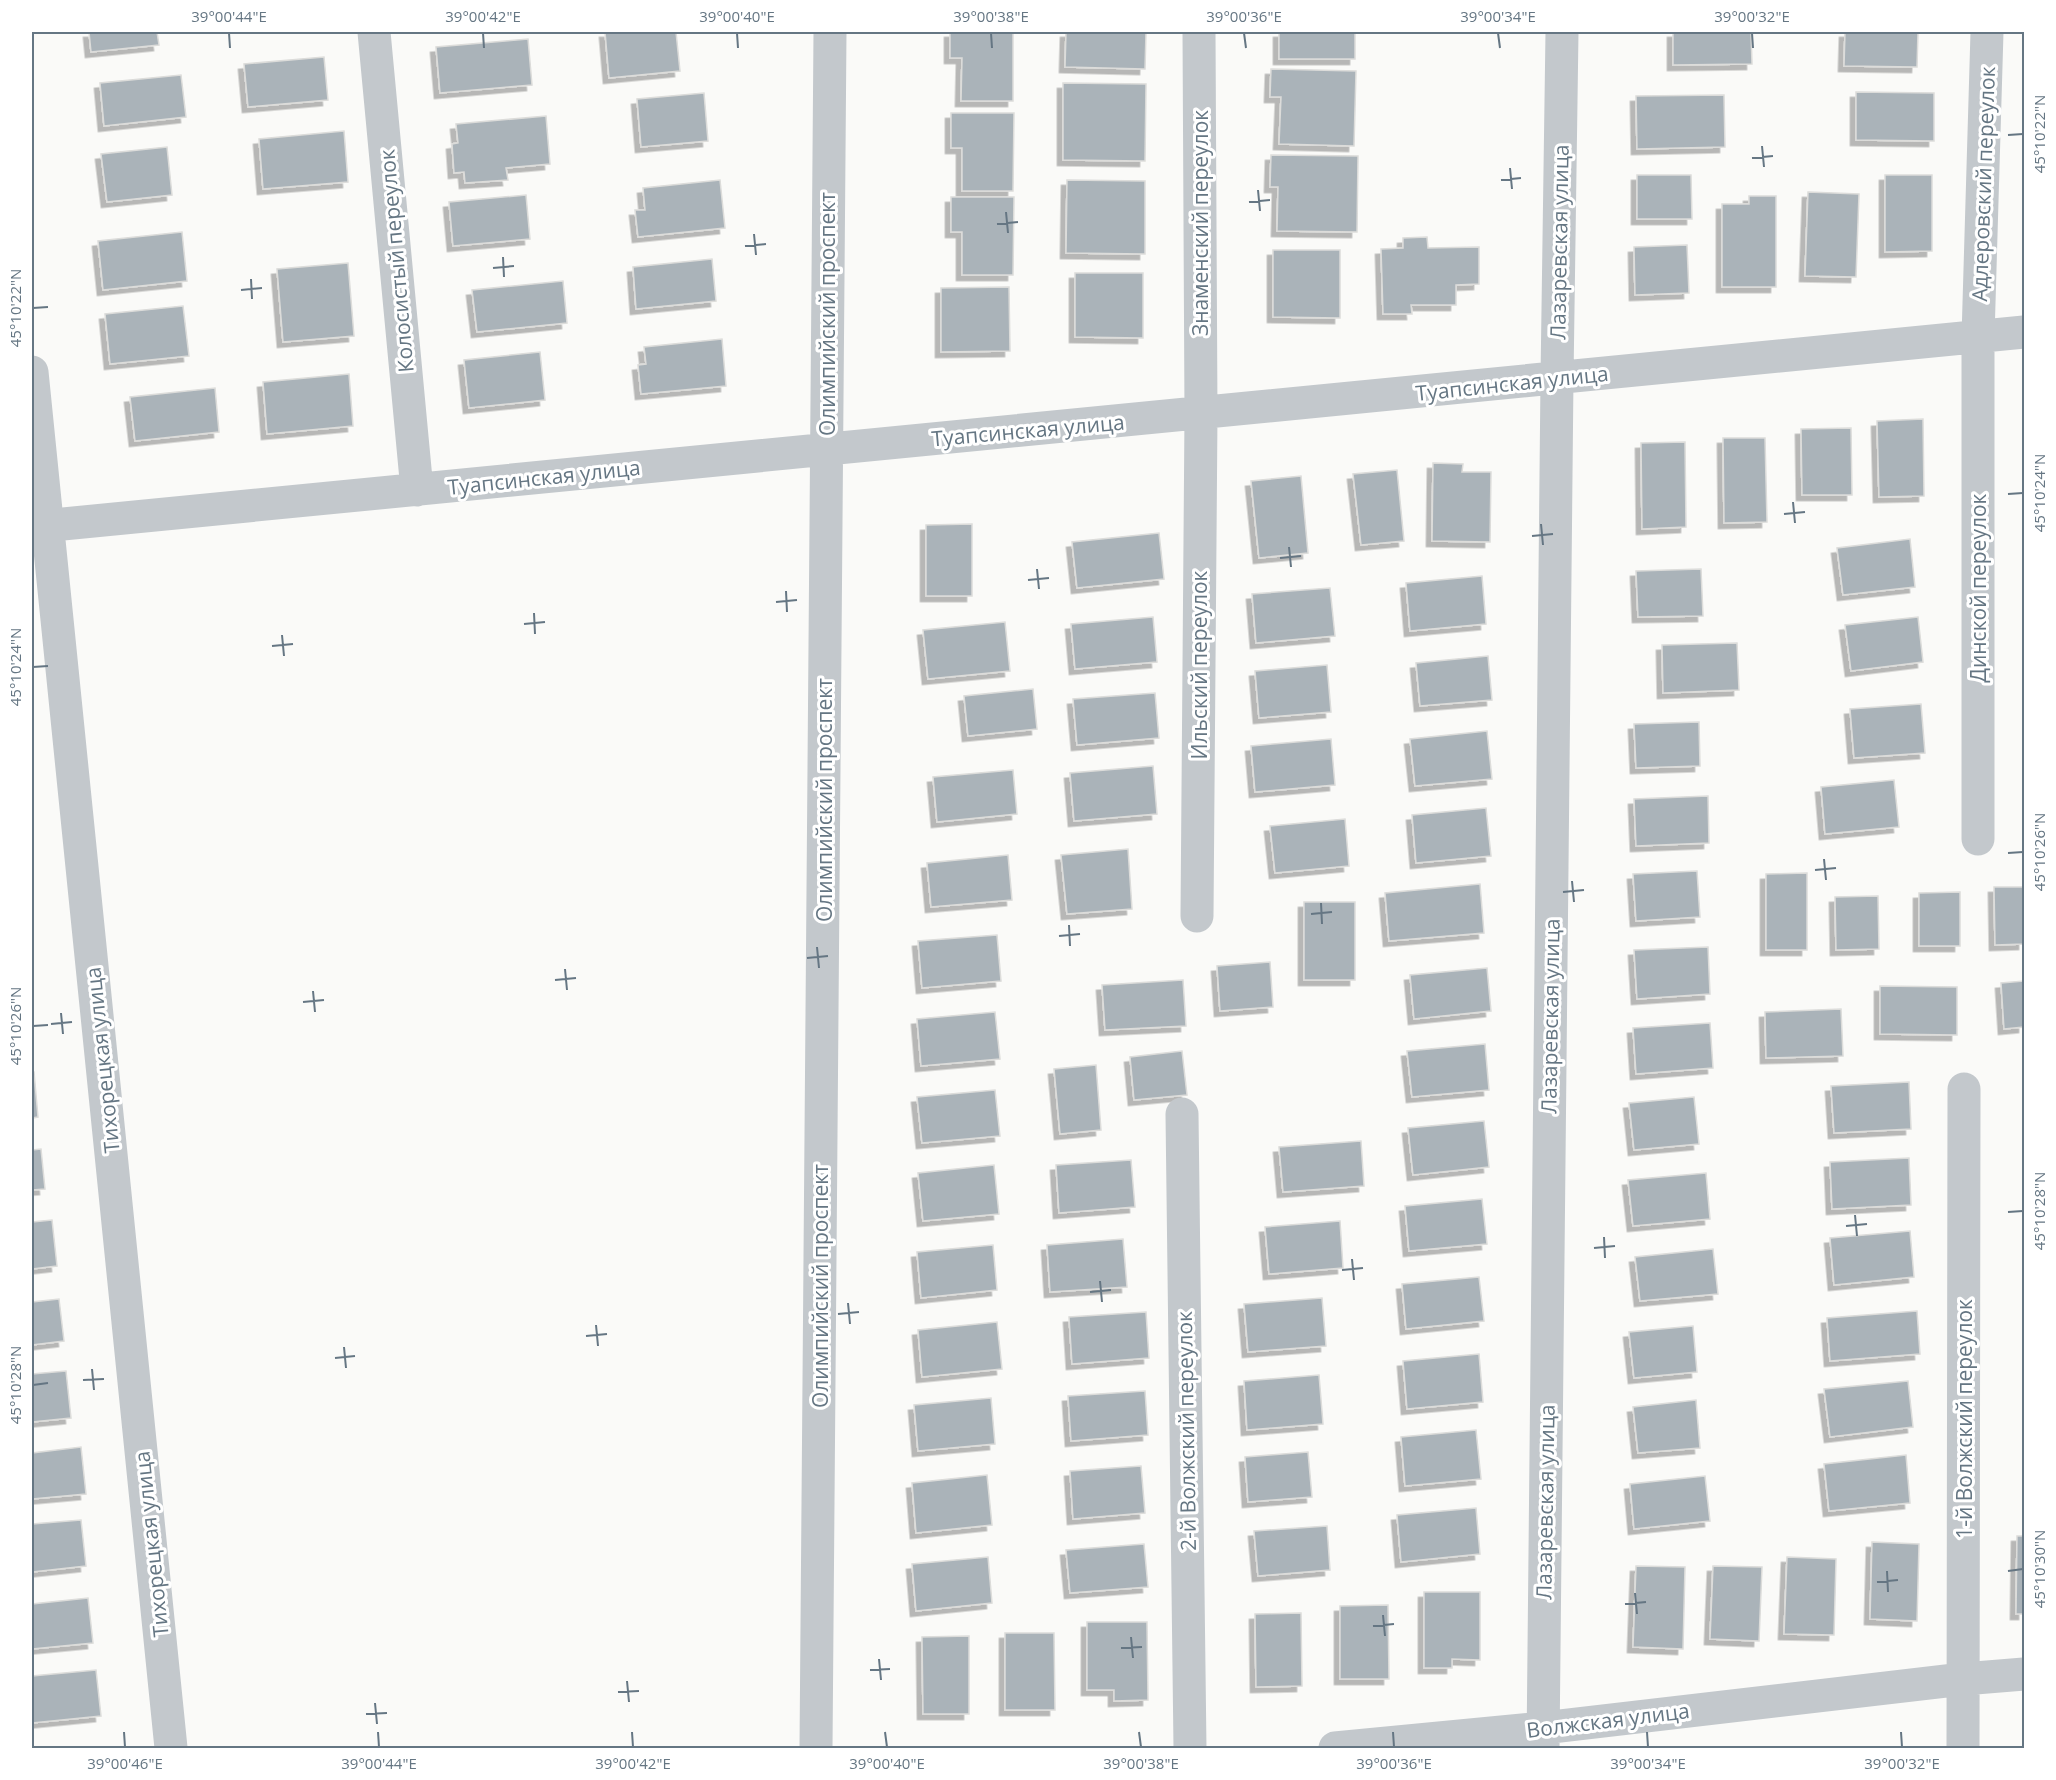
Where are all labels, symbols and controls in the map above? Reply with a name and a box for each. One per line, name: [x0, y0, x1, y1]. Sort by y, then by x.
text: 39°00'44"E: [191, 6, 267, 26]
text: 39°00'42"E: [445, 6, 521, 26]
text: 39°00'40"E: [699, 6, 775, 26]
text: 39°00'38"E: [953, 6, 1029, 26]
text: 39°00'36"E: [1206, 6, 1282, 26]
text: 39°00'34"E: [1460, 6, 1536, 26]
text: 39°00'32"E: [1714, 6, 1790, 26]
street label: Адлеровский переулок: [1965, 66, 2001, 302]
text: 45°10'22"N: [2029, 95, 2049, 173]
street label: Знаменский переулок: [1186, 110, 1214, 336]
street label: Лазаревская улица: [1543, 144, 1575, 340]
street label: Колосистый переулок: [372, 148, 420, 374]
street label: Олимпийский проспект: [813, 192, 841, 436]
text: 45°10'22"N: [5, 269, 25, 347]
street label: Туапсинская улица: [1414, 359, 1610, 407]
street label: Туапсинская улица: [930, 408, 1126, 452]
street label: Туапсинская улица: [446, 453, 642, 501]
text: 45°10'24"N: [2029, 454, 2049, 532]
street label: Динской переулок: [1964, 493, 1992, 682]
street label: Ильский переулок: [1185, 570, 1213, 759]
text: 45°10'24"N: [5, 628, 25, 706]
street label: Олимпийский проспект: [810, 678, 838, 922]
text: 45°10'26"N: [2029, 813, 2049, 891]
street label: Лазаревская улица: [1534, 918, 1566, 1114]
street label: Тихорецкая улица: [78, 966, 126, 1154]
text: 45°10'26"N: [5, 987, 25, 1065]
street label: Олимпийский проспект: [806, 1164, 834, 1408]
text: 45°10'28"N: [2029, 1172, 2049, 1250]
street label: 1-й Волжский переулок: [1950, 1299, 1978, 1539]
street label: 2-й Волжский переулок: [1170, 1311, 1202, 1551]
text: 45°10'28"N: [5, 1346, 25, 1424]
street label: Лазаревская улица: [1529, 1404, 1561, 1600]
street label: Тихорецкая улица: [127, 1450, 175, 1638]
text: 45°10'30"N: [2029, 1530, 2049, 1608]
street label: Волжская улица: [1525, 1696, 1691, 1744]
text: 39°00'46"E: [87, 1753, 163, 1773]
text: 39°00'44"E: [341, 1753, 417, 1773]
text: 39°00'42"E: [595, 1753, 671, 1773]
text: 39°00'40"E: [849, 1753, 925, 1773]
text: 39°00'38"E: [1103, 1753, 1179, 1773]
text: 39°00'36"E: [1356, 1753, 1432, 1773]
text: 39°00'34"E: [1610, 1753, 1686, 1773]
text: 39°00'32"E: [1864, 1753, 1940, 1773]

